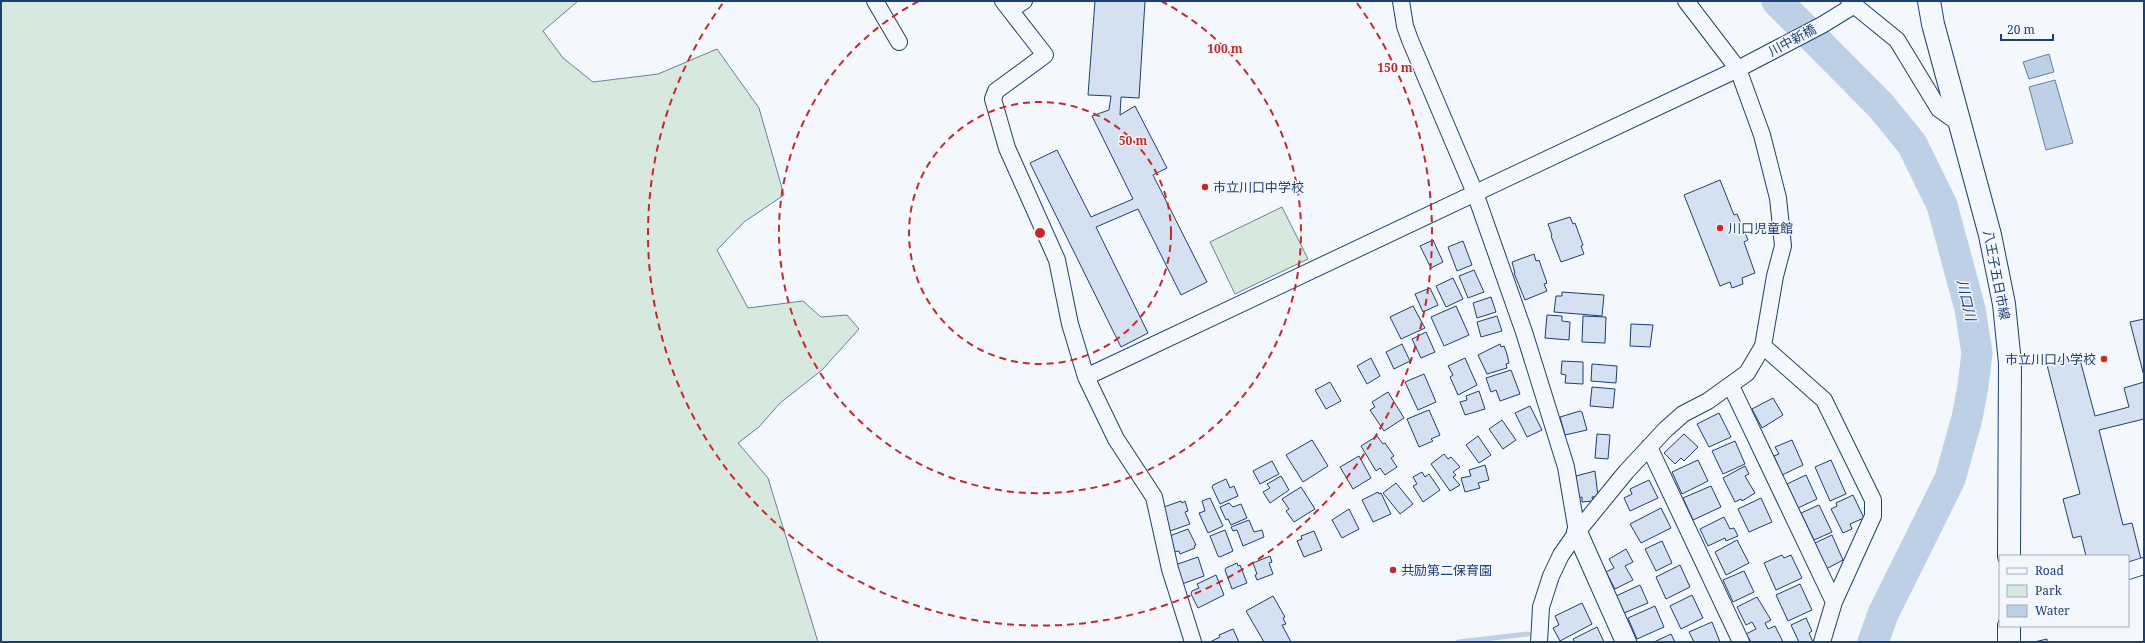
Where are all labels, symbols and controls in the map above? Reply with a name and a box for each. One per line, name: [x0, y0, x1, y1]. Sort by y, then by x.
scale bar: [2001, 16, 2053, 42]
street label: 川中新橋: [1765, 20, 1819, 60]
text: 20 m: [2007, 21, 2035, 38]
text: 100 m: [1207, 40, 1243, 57]
text: 150 m: [1377, 59, 1413, 76]
text: 50 m: [1119, 132, 1147, 149]
place label: 市立川口中学校: [1213, 178, 1304, 196]
marker: 市立川口中学校: [1200, 182, 1210, 192]
place label: 川口児童館: [1728, 219, 1793, 237]
marker: 川口児童館: [1715, 223, 1725, 233]
centre of rings: [1033, 226, 1047, 240]
street label: 八王子五日市線: [1979, 229, 2015, 321]
water label: 川口川: [1953, 277, 1981, 325]
place label: 市立川口小学校: [2005, 350, 2096, 368]
marker: 市立川口小学校: [2099, 354, 2109, 364]
legend: [1999, 555, 2129, 627]
place label: 共励第二保育園: [1401, 561, 1492, 579]
text: Road: [2035, 562, 2065, 579]
marker: 共励第二保育園: [1388, 565, 1398, 575]
text: Park: [2035, 582, 2063, 599]
text: Water: [2035, 602, 2070, 619]

